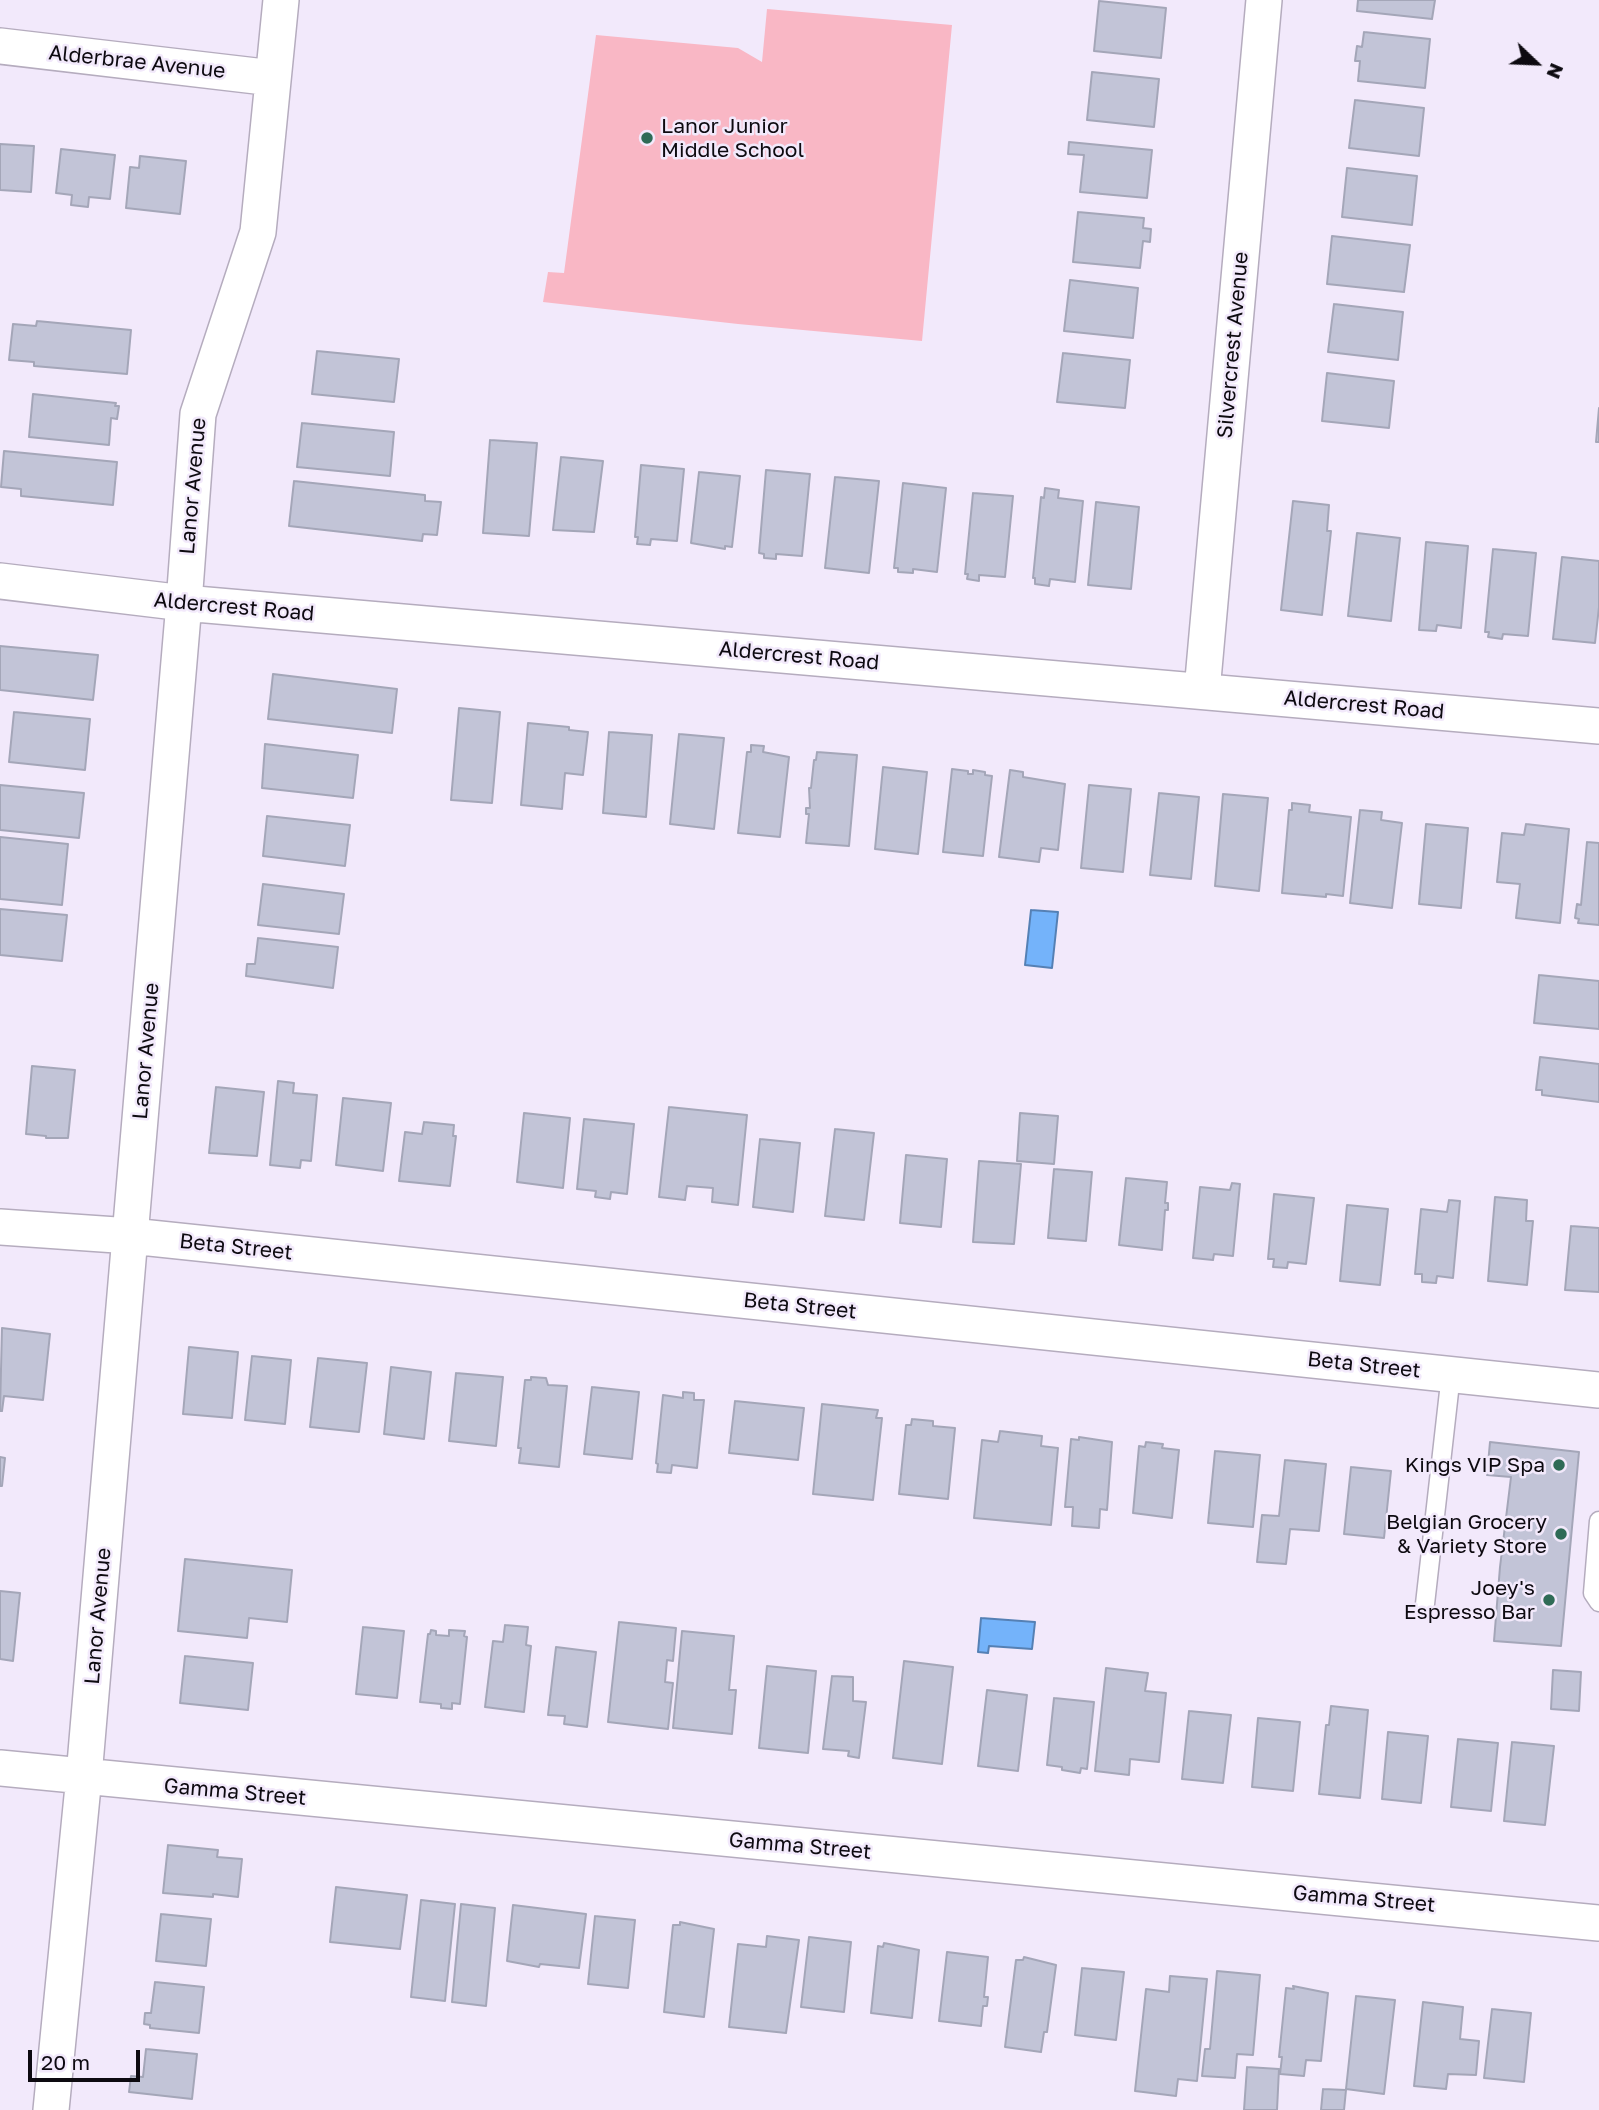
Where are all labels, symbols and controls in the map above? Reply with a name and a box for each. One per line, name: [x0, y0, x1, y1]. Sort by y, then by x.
north arrow: [1501, 28, 1571, 98]
street label: Alderbrae Avenue: [47, 40, 227, 84]
text: N: [1542, 60, 1569, 83]
place label: Lanor Junior Middle School: [661, 113, 804, 163]
marker: Lanor Junior Middle School: [639, 130, 655, 146]
street label: Silvercrest Avenue: [1212, 251, 1254, 439]
street label: Lanor Avenue: [174, 417, 212, 555]
street label: Aldercrest Road: [153, 587, 315, 627]
street label: Aldercrest Road: [718, 636, 880, 676]
street label: Aldercrest Road: [1283, 685, 1445, 725]
street label: Lanor Avenue: [127, 982, 165, 1120]
street label: Beta Street: [178, 1229, 294, 1265]
street label: Beta Street: [742, 1288, 858, 1324]
street label: Beta Street: [1306, 1347, 1422, 1383]
place label: Kings VIP Spa: [1405, 1452, 1545, 1478]
marker: Kings VIP Spa: [1551, 1457, 1567, 1473]
place label: Belgian Grocery & Variety Store: [1386, 1509, 1547, 1559]
marker: Belgian Grocery & Variety Store: [1553, 1526, 1569, 1542]
street label: Lanor Avenue: [79, 1547, 117, 1685]
place label: Joey's Espresso Bar: [1404, 1575, 1535, 1625]
marker: Joey's Espresso Bar: [1541, 1592, 1557, 1608]
street label: Gamma Street: [163, 1773, 307, 1811]
street label: Gamma Street: [728, 1827, 872, 1865]
street label: Gamma Street: [1292, 1880, 1436, 1918]
scale bar: [32, 2036, 144, 2080]
text: 20 m: [41, 2049, 90, 2075]

